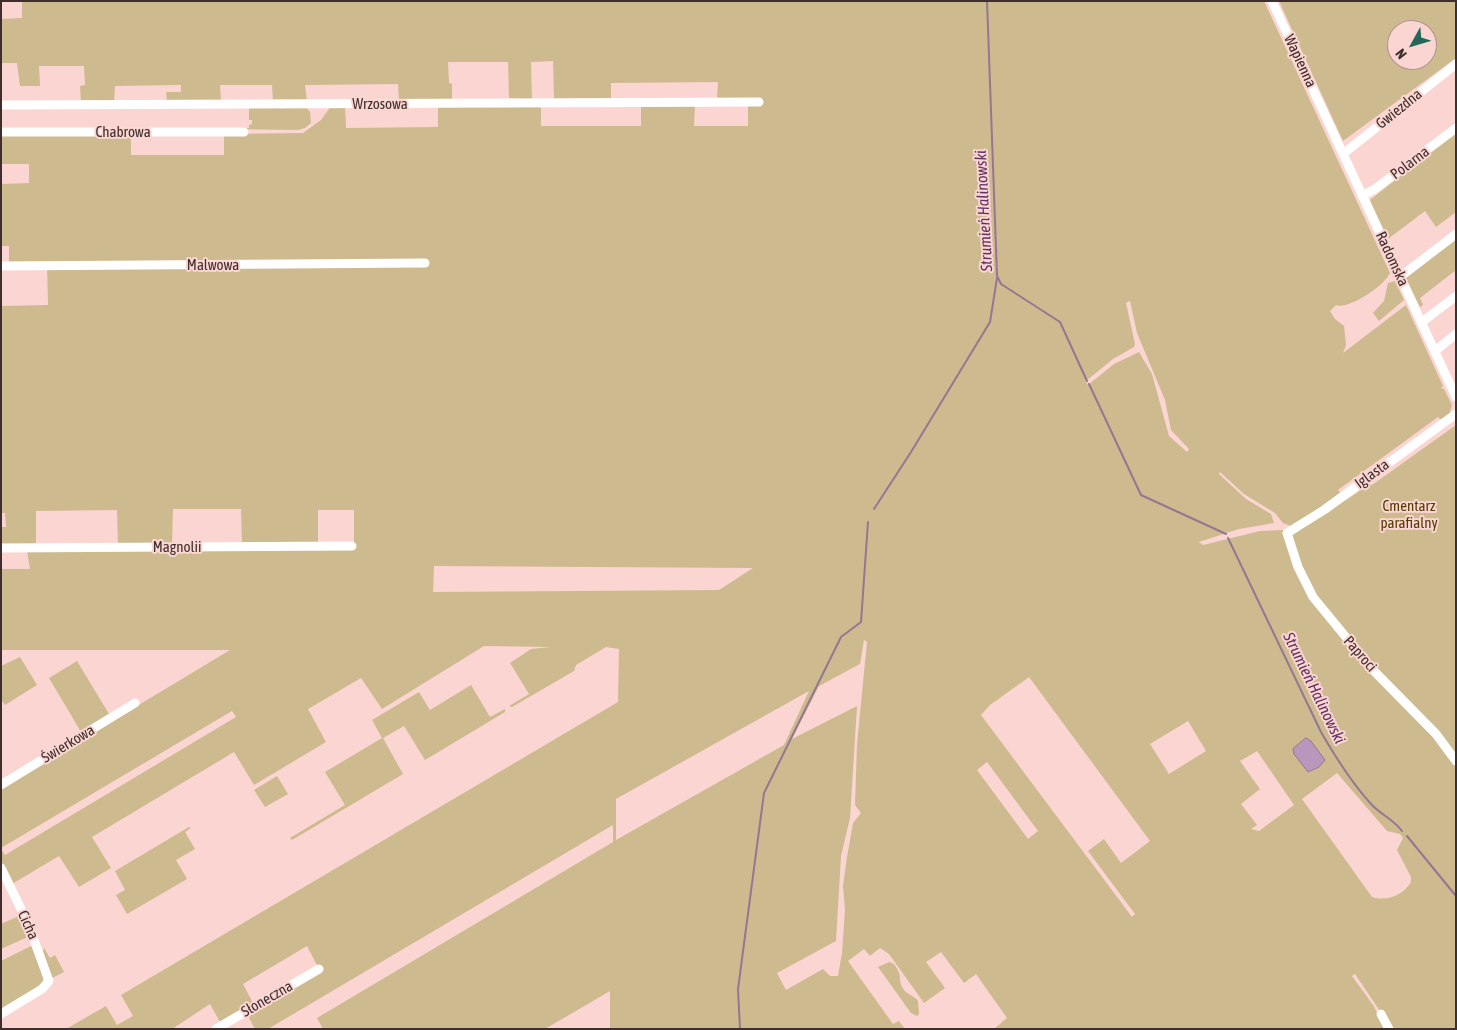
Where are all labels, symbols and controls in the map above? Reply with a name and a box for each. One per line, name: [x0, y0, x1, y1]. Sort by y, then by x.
north arrow: [1387, 20, 1437, 70]
street label: Wapienna: [1280, 32, 1320, 90]
text: N: [1392, 46, 1410, 62]
street label: Gwiezdna: [1372, 85, 1426, 133]
street label: Wrzosowa: [352, 95, 408, 113]
street label: Chabrowa: [95, 123, 151, 141]
street label: Polarna: [1387, 143, 1433, 183]
water label: Strumień Halinowski: [971, 150, 997, 272]
street label: Radomska: [1372, 229, 1412, 289]
street label: Malwowa: [187, 256, 239, 274]
street label: Iglasta: [1351, 456, 1393, 492]
park label: Cmentarz parafialny: [1380, 497, 1438, 532]
street label: Magnolii: [153, 538, 201, 556]
water label: Strumień Halinowski: [1279, 629, 1349, 747]
street label: Paproci: [1340, 632, 1380, 676]
street label: Świerkowa: [38, 721, 98, 767]
street label: Cicha: [14, 908, 42, 942]
street label: Słoneczna: [238, 977, 296, 1021]

